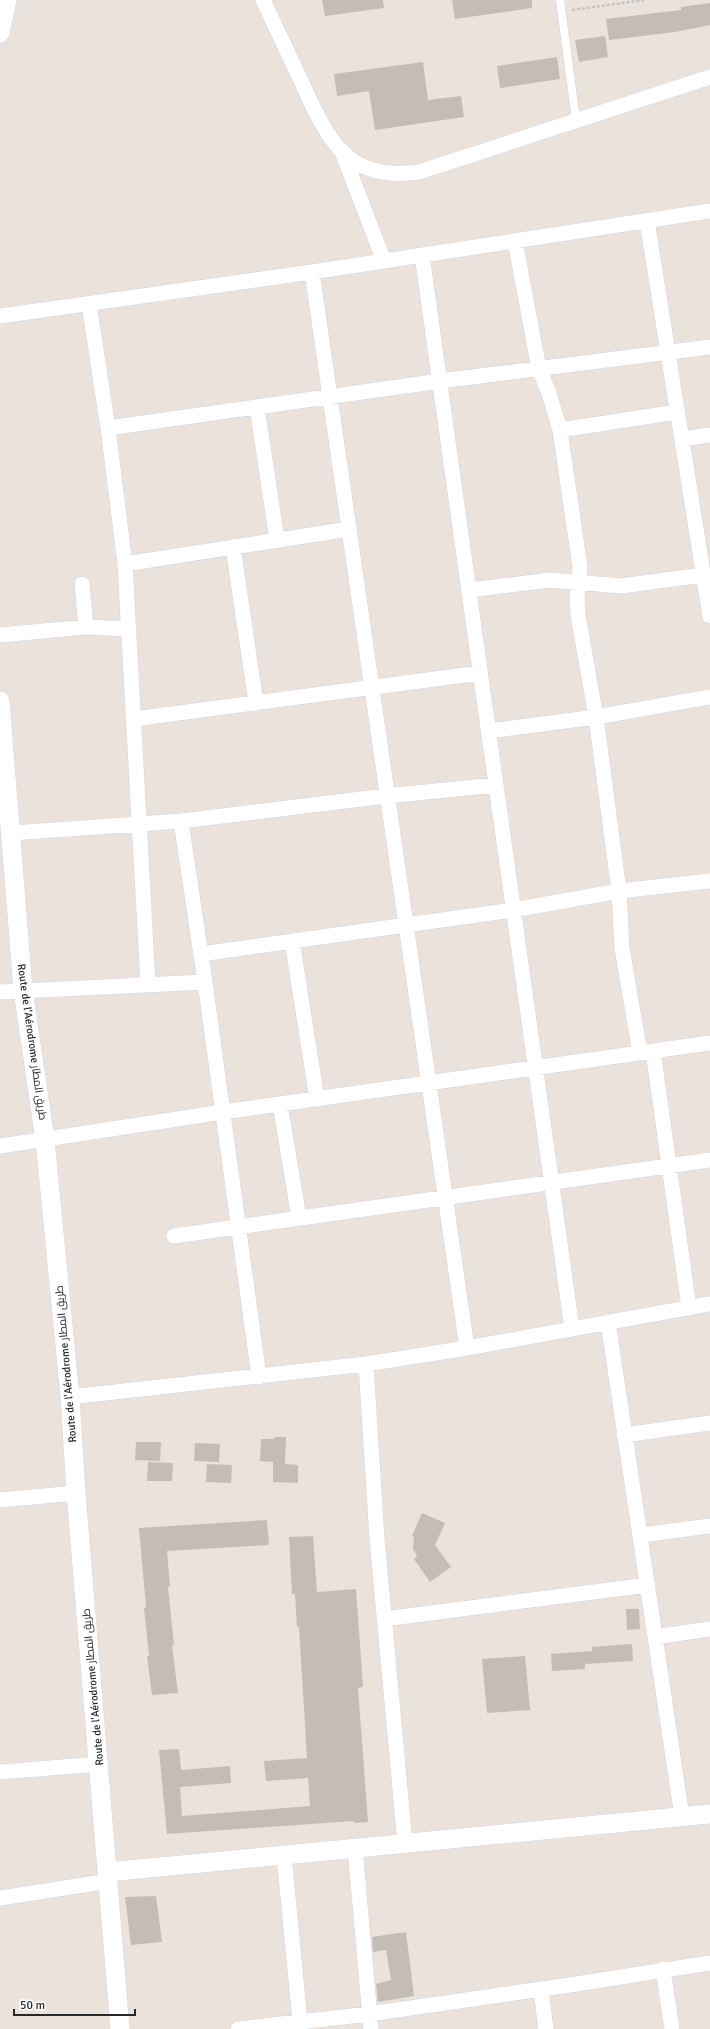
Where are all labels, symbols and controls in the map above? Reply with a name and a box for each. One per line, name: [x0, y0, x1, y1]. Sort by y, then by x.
street label: Route de l'Aérodrome طريق المطار: [15, 963, 49, 1121]
street label: Route de l'Aérodrome طريق المطار: [53, 1285, 79, 1443]
street label: Route de l'Aérodrome طريق المطار: [80, 1608, 106, 1766]
scale bar: [14, 1991, 135, 2017]
text: 50 m: [20, 1998, 45, 2013]

